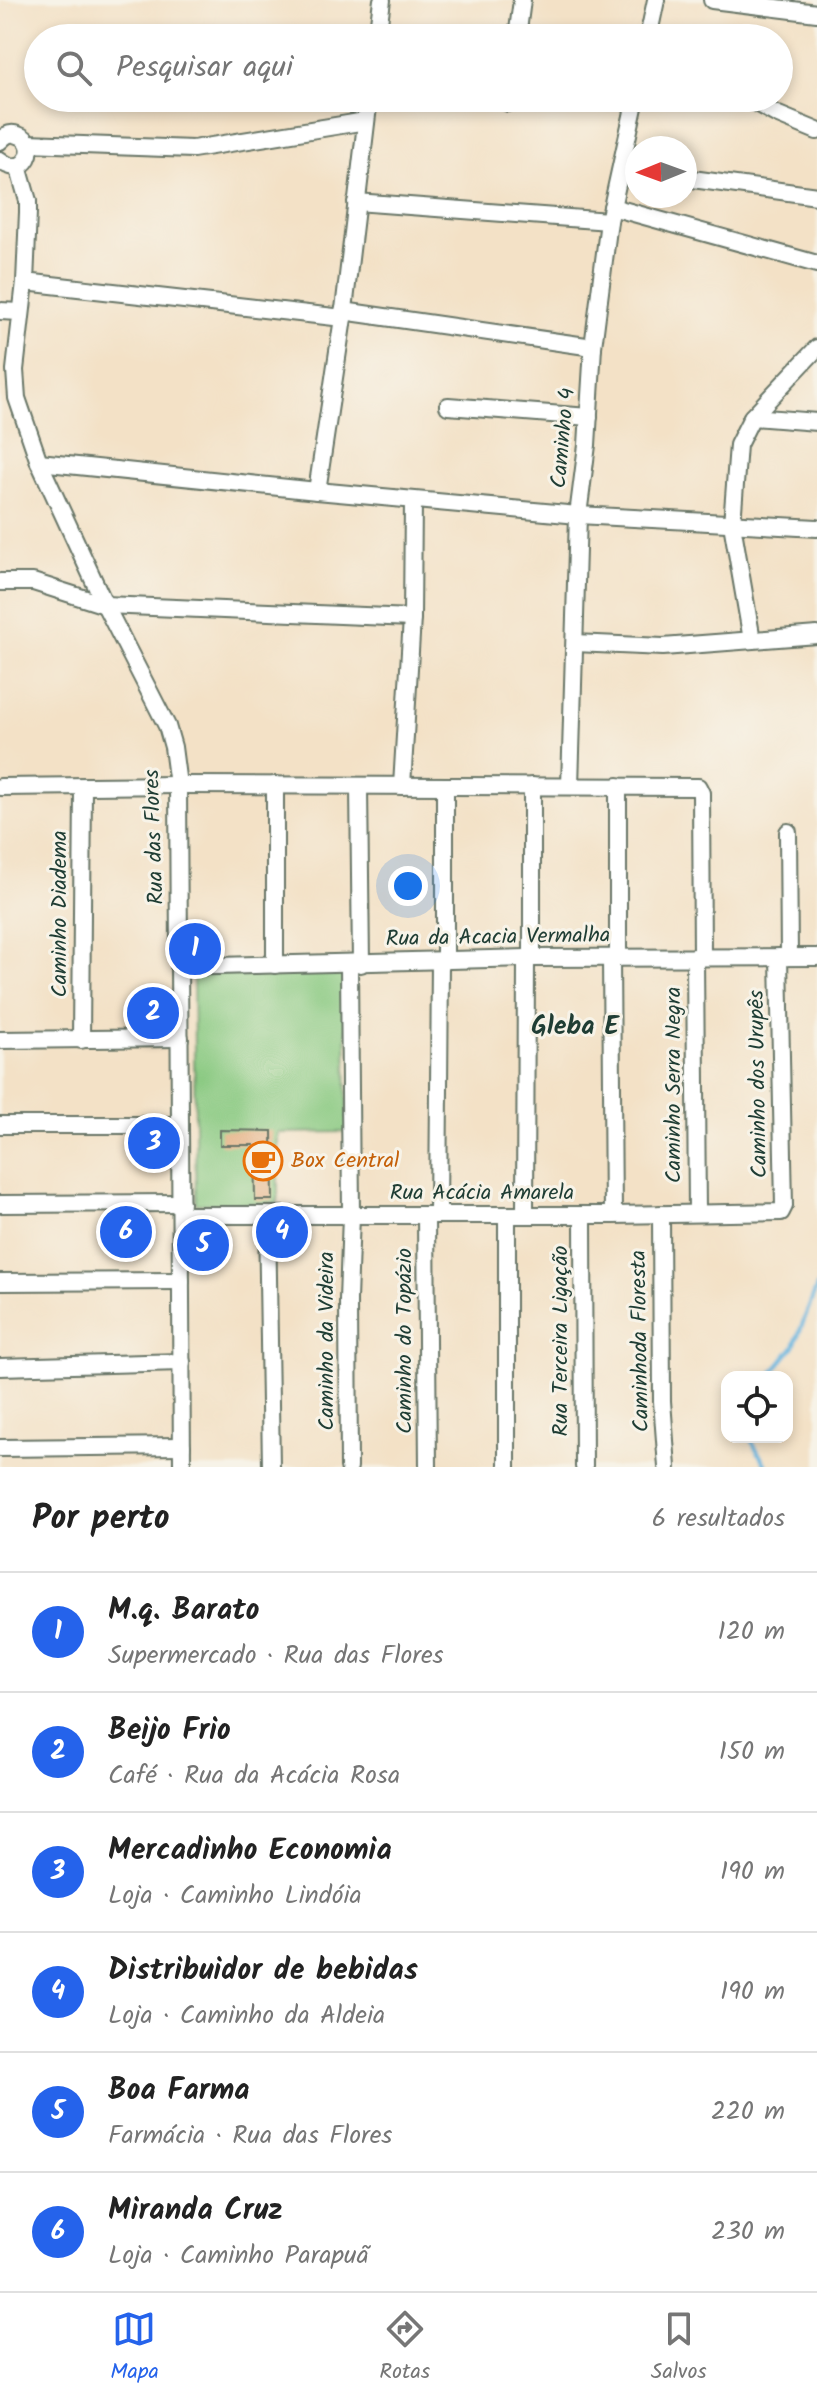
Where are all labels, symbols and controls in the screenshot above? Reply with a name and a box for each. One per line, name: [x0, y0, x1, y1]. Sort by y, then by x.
search box: [24, 24, 793, 112]
text: Pesquisar aqui: [116, 44, 293, 92]
icon: search: [52, 46, 96, 90]
north arrow: [625, 136, 697, 208]
street label: Caminho 4: [542, 386, 586, 490]
street label: Rua das Flores: [135, 768, 175, 905]
street label: Caminho Diadema: [43, 830, 78, 998]
your location: [388, 866, 428, 906]
pin: 1: [169, 919, 221, 979]
street label: Rua da Acacia Vermalha: [385, 919, 611, 957]
pin: 2: [127, 983, 179, 1043]
street label: Caminho Serra Negra: [657, 987, 692, 1183]
street label: Caminho dos Urupês: [740, 989, 778, 1178]
district label: Gleba E: [531, 1006, 620, 1048]
pin: 3: [128, 1113, 180, 1173]
cafe icon: Box Central: [242, 1140, 284, 1182]
place label: Box Central: [291, 1144, 400, 1179]
street label: Rua Acácia Amarela: [390, 1176, 574, 1211]
pin: 6: [100, 1202, 152, 1262]
pin: 4: [256, 1202, 308, 1262]
pin: 5: [177, 1215, 229, 1275]
street label: Rua Terceira Ligação: [544, 1245, 579, 1437]
street label: Caminho do Topázio: [388, 1248, 423, 1434]
street label: Caminhoda Floresta: [622, 1250, 660, 1432]
street label: Caminho da Videira: [310, 1251, 345, 1431]
map controls: [721, 1371, 793, 1443]
button: locate: [721, 1371, 793, 1443]
text: Por perto: [32, 1492, 170, 1546]
text: 6 resultados: [652, 1498, 785, 1540]
text: M.q. Barato: [108, 1587, 259, 1635]
text: 1: [54, 1611, 62, 1653]
text: 120 m: [718, 1611, 785, 1653]
text: Supermercado · Rua das Flores: [108, 1635, 444, 1677]
text: Beijo Frio: [108, 1707, 231, 1755]
text: 2: [50, 1731, 66, 1773]
text: 150 m: [719, 1731, 785, 1773]
text: Café · Rua da Acácia Rosa: [108, 1755, 400, 1797]
text: Mercadinho Economia: [108, 1827, 392, 1875]
text: 3: [51, 1851, 65, 1893]
text: 190 m: [720, 1851, 785, 1893]
text: Loja · Caminho Lindóia: [108, 1875, 362, 1917]
text: Distribuidor de bebidas: [108, 1947, 418, 1995]
text: 4: [51, 1971, 65, 2013]
text: 190 m: [720, 1971, 785, 2013]
text: Loja · Caminho da Aldeia: [108, 1995, 385, 2037]
text: Boa Farma: [108, 2067, 250, 2115]
text: 5: [51, 2091, 65, 2133]
text: 220 m: [711, 2091, 785, 2133]
text: Farmácia · Rua das Flores: [108, 2115, 392, 2157]
text: Miranda Cruz: [108, 2187, 283, 2235]
text: 6: [51, 2211, 65, 2253]
text: 230 m: [711, 2211, 785, 2253]
text: Loja · Caminho Parapuã: [108, 2235, 369, 2277]
tab: Mapa: [110, 2307, 159, 2390]
tab: Rotas: [379, 2307, 430, 2390]
tab: Salvos: [651, 2307, 707, 2390]

